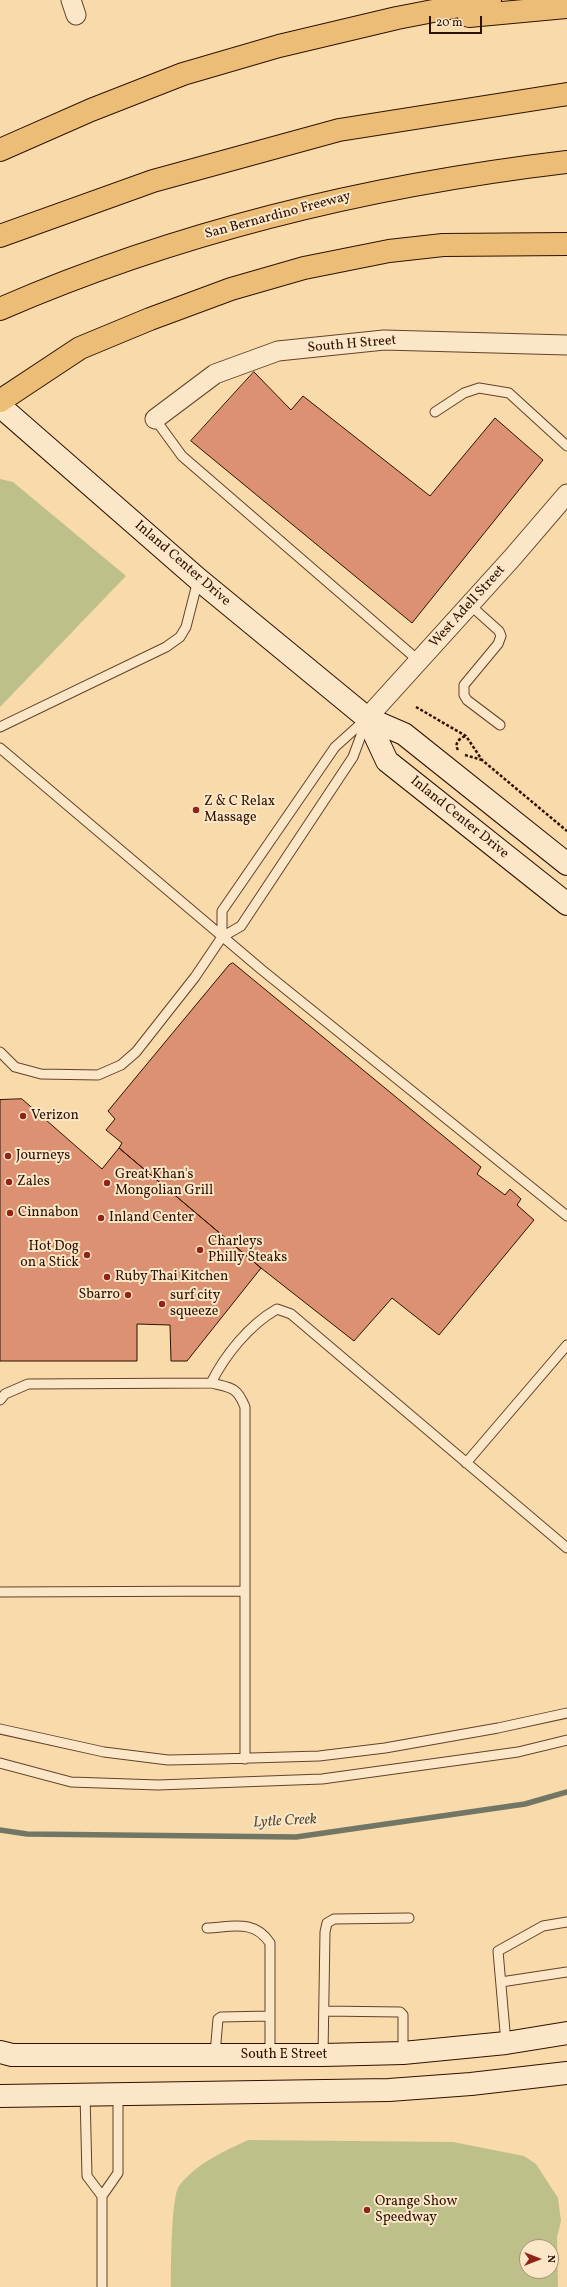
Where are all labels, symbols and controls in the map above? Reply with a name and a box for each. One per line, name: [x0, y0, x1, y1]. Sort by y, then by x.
scale bar: [431, 8, 484, 34]
text: 20 m: [436, 15, 463, 31]
street label: San Bernardino Freeway: [203, 188, 353, 244]
street label: South H Street: [307, 333, 397, 357]
street label: Inland Center Drive: [130, 518, 234, 610]
street label: West Adell Street: [427, 562, 509, 652]
street label: Inland Center Drive: [406, 773, 512, 863]
place label: Z & C Relax Massage: [204, 794, 275, 826]
marker: Z & C Relax Massage: [191, 805, 201, 815]
place label: Verizon: [31, 1108, 79, 1124]
marker: Verizon: [18, 1111, 28, 1121]
place label: Journeys: [16, 1148, 70, 1164]
marker: Journeys: [3, 1151, 13, 1161]
place label: Great Khan's Mongolian Grill: [115, 1167, 213, 1200]
place label: Zales: [17, 1174, 50, 1190]
marker: Zales: [4, 1177, 14, 1187]
marker: Great Khan's Mongolian Grill: [102, 1178, 112, 1188]
place label: Cinnabon: [18, 1205, 79, 1221]
marker: Cinnabon: [5, 1208, 15, 1218]
place label: Inland Center: [109, 1210, 194, 1226]
marker: Inland Center: [96, 1213, 106, 1223]
place label: Charleys Philly Steaks: [208, 1234, 287, 1266]
place label: Hot Dog on a Stick: [20, 1239, 79, 1272]
marker: Charleys Philly Steaks: [195, 1245, 205, 1255]
marker: Hot Dog on a Stick: [82, 1250, 92, 1260]
place label: Ruby Thai Kitchen: [115, 1269, 228, 1285]
marker: Ruby Thai Kitchen: [102, 1272, 112, 1282]
place label: Sbarro: [78, 1287, 120, 1303]
place label: surf city squeeze: [170, 1288, 220, 1320]
marker: Sbarro: [123, 1290, 133, 1300]
marker: surf city squeeze: [157, 1299, 167, 1309]
water label: Lytle Creek: [253, 1811, 317, 1833]
street label: South E Street: [240, 2047, 328, 2063]
place label: Orange Show Speedway: [375, 2194, 457, 2226]
marker: Orange Show Speedway: [362, 2205, 372, 2215]
north arrow: [519, 2239, 559, 2279]
text: N: [543, 2255, 558, 2263]

